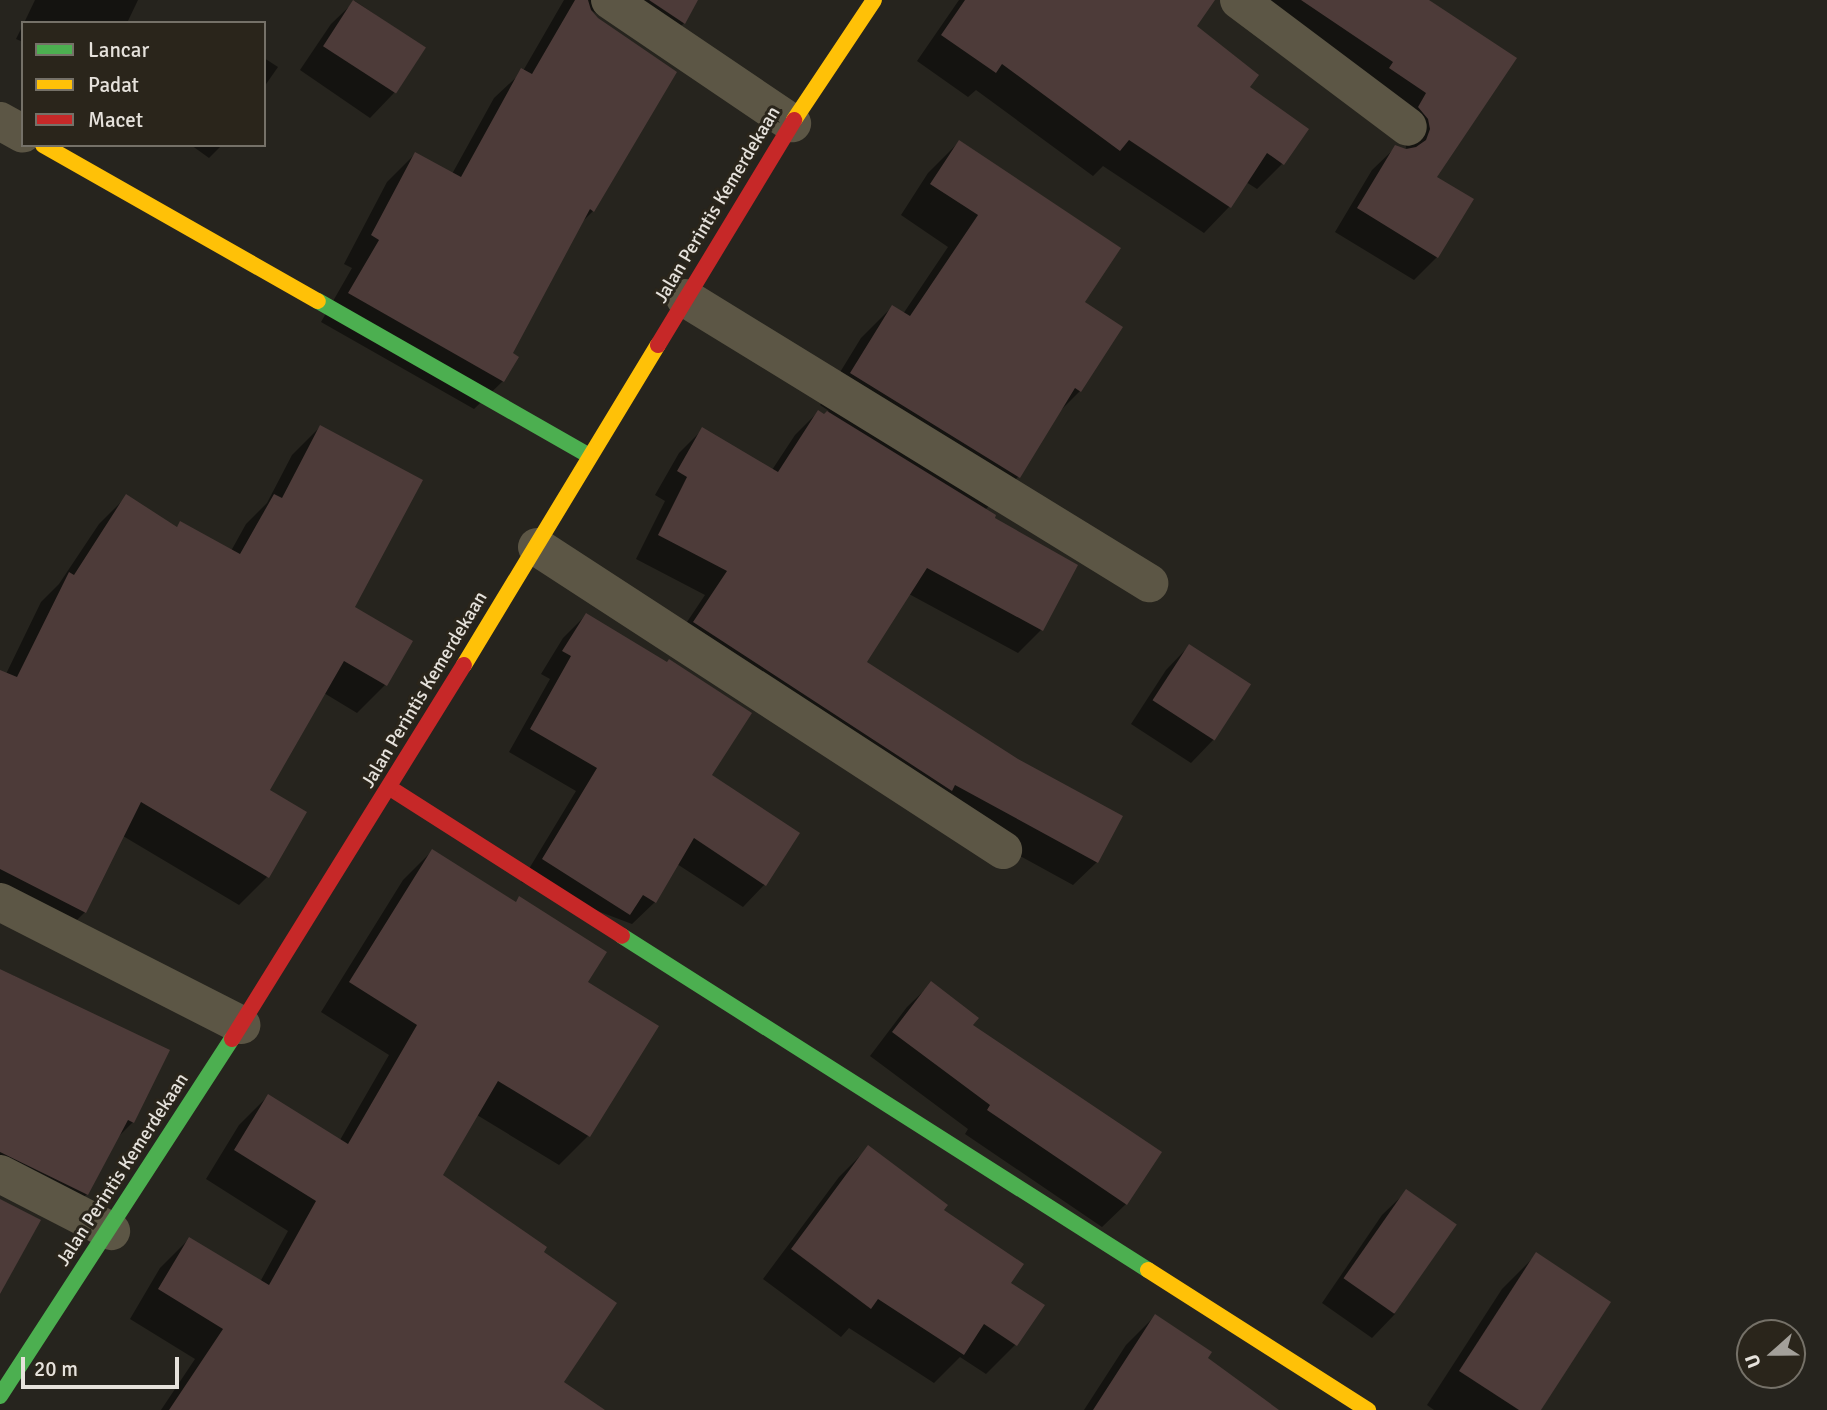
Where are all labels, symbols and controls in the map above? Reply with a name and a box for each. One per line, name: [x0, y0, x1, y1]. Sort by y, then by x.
legend: [21, 21, 266, 147]
text: Lancar: [88, 37, 149, 63]
text: Padat: [88, 72, 139, 98]
street label: Jalan Perintis Kemerdekaan: [650, 103, 786, 307]
text: Macet: [88, 107, 143, 133]
street label: Jalan Perintis Kemerdekaan: [357, 588, 493, 792]
street label: Jalan Perintis Kemerdekaan: [52, 1069, 194, 1271]
north arrow: [1736, 1319, 1806, 1389]
scale bar: [24, 1344, 182, 1388]
text: U: [1740, 1351, 1767, 1371]
text: 20 m: [34, 1356, 78, 1382]

